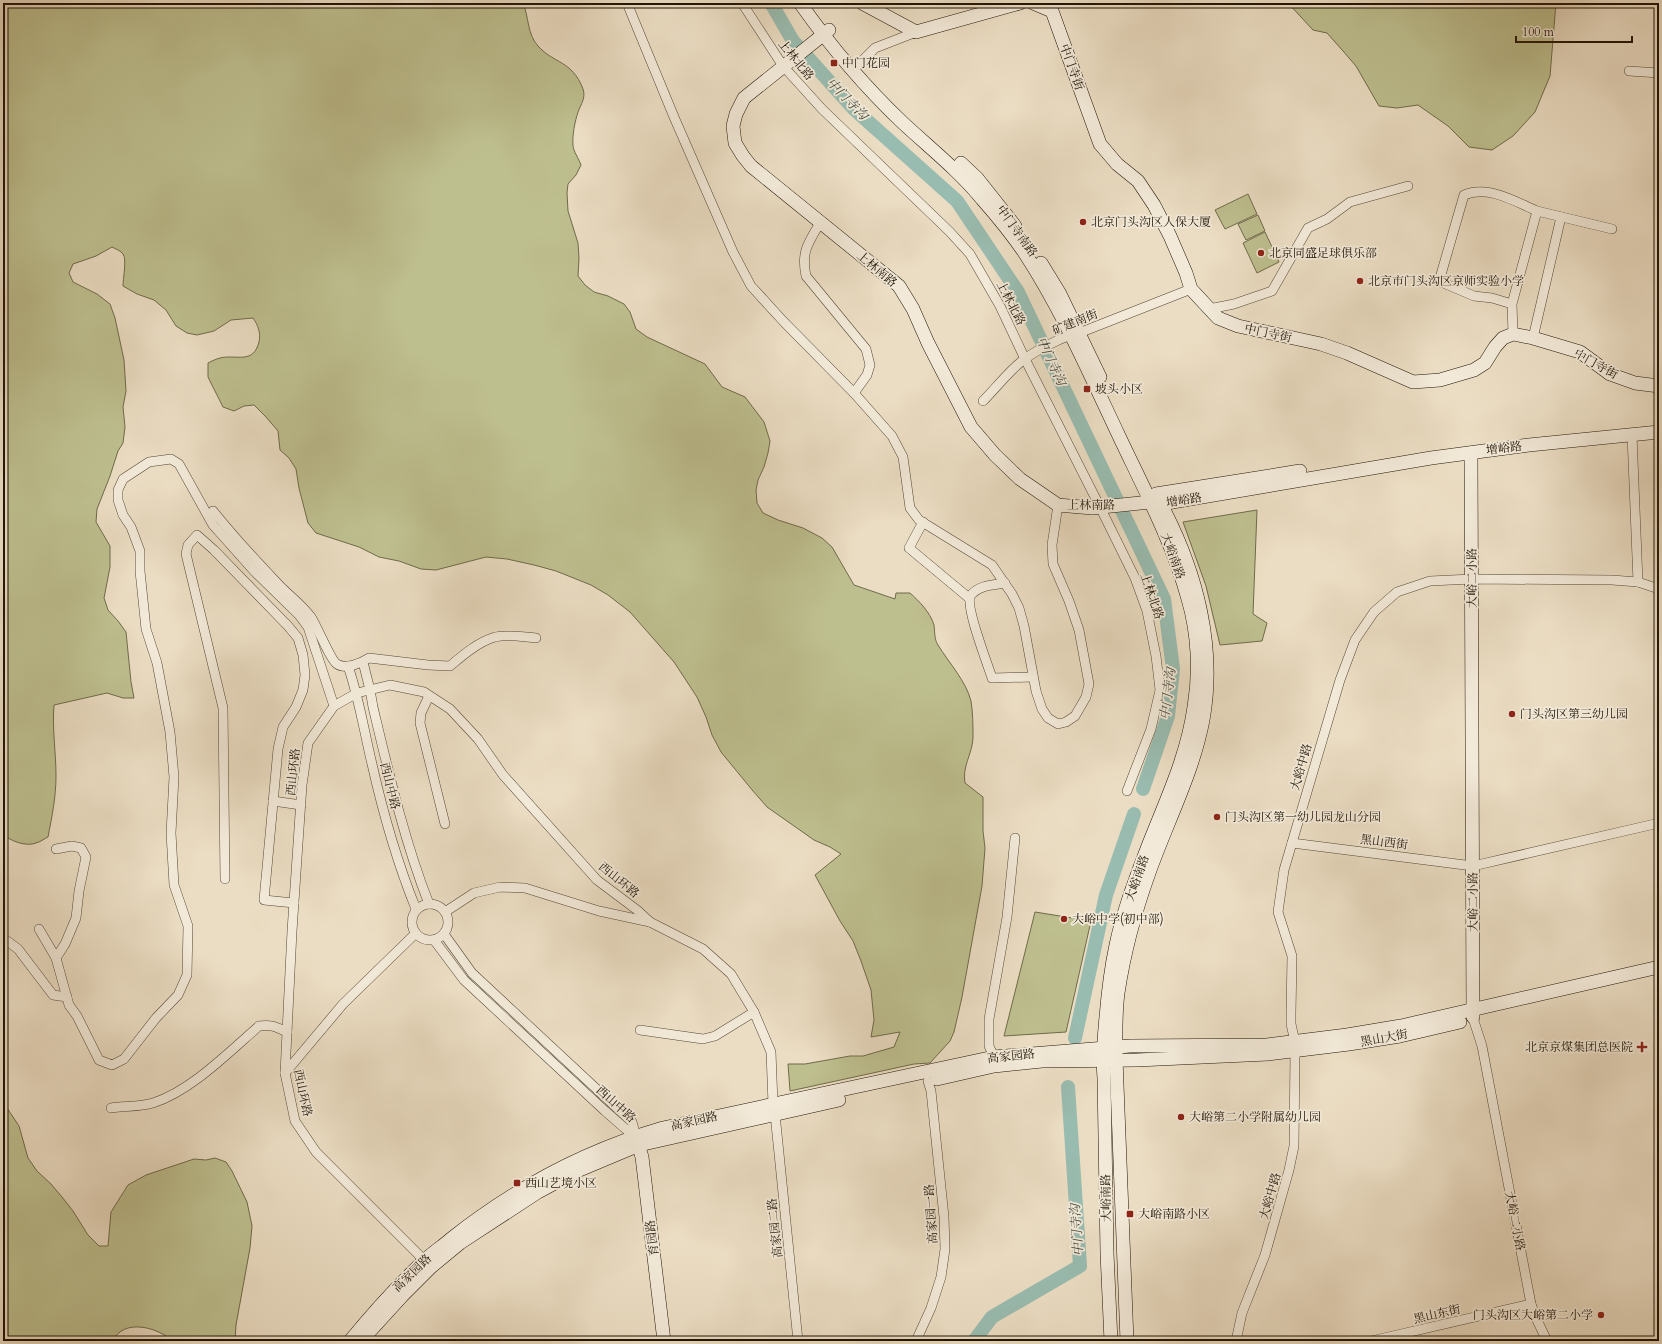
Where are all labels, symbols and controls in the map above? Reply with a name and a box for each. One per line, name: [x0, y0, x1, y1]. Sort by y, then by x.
scale bar: [1516, 18, 1632, 44]
text: 100 m: [1522, 24, 1555, 40]
street label: 上林北路: [775, 36, 817, 84]
street label: 中门寺街: [1056, 42, 1088, 93]
place label: 中门花园: [842, 55, 890, 71]
marker: 中门花园: [829, 58, 839, 68]
water label: 中门寺沟: [822, 74, 873, 125]
street label: 中门寺南路: [993, 202, 1041, 260]
place label: 北京门头沟区人保大厦: [1091, 214, 1211, 230]
marker: 北京门头沟区人保大厦: [1078, 217, 1088, 227]
place label: 北京同盛足球俱乐部: [1269, 245, 1377, 261]
street label: 上林南路: [853, 247, 901, 291]
marker: 北京同盛足球俱乐部: [1256, 248, 1266, 258]
place label: 北京市门头沟区京师实验小学: [1368, 273, 1524, 289]
marker: 北京市门头沟区京师实验小学: [1355, 276, 1365, 286]
street label: 上林北路: [993, 278, 1029, 328]
street label: 矿建南街: [1050, 305, 1101, 338]
street label: 中门寺街: [1243, 320, 1294, 346]
water label: 中门寺沟: [1032, 334, 1071, 390]
street label: 中门寺街: [1571, 345, 1622, 383]
place label: 坡头小区: [1095, 381, 1143, 397]
marker: 坡头小区: [1082, 384, 1092, 394]
street label: 增峪路: [1485, 438, 1523, 458]
street label: 增峪路: [1165, 489, 1203, 511]
street label: 上林南路: [1067, 497, 1115, 513]
street label: 大峪南路: [1157, 531, 1189, 581]
street label: 大峪二小路: [1464, 548, 1480, 608]
street label: 上林北路: [1137, 571, 1167, 621]
water label: 中门寺沟: [1156, 665, 1180, 721]
place label: 门头沟区第三幼儿园: [1520, 706, 1628, 722]
marker: 门头沟区第三幼儿园: [1507, 709, 1517, 719]
street label: 大峪中路: [1287, 742, 1315, 792]
street label: 西山环路: [283, 747, 303, 797]
street label: 西山中路: [376, 761, 404, 811]
place label: 门头沟区第一幼儿园龙山分园: [1225, 809, 1381, 825]
marker: 门头沟区第一幼儿园龙山分园: [1212, 812, 1222, 822]
street label: 黑山西街: [1359, 831, 1410, 853]
street label: 大峪南路: [1121, 853, 1153, 903]
street label: 西山环路: [595, 859, 643, 901]
street label: 大峪二小路: [1465, 872, 1481, 932]
place label: 大峪中学(初中部): [1072, 911, 1164, 927]
marker: 大峪中学(初中部): [1059, 914, 1069, 924]
street label: 黑山大街: [1359, 1026, 1410, 1050]
place label: 北京京煤集团总医院: [1525, 1039, 1633, 1055]
marker: 北京京煤集团总医院: [1636, 1041, 1648, 1053]
street label: 高家园路: [986, 1046, 1036, 1066]
street label: 西山环路: [290, 1068, 316, 1118]
street label: 西山中路: [593, 1082, 639, 1126]
street label: 高家园路: [669, 1108, 719, 1134]
place label: 大峪第二小学附属幼儿园: [1189, 1109, 1321, 1125]
marker: 大峪第二小学附属幼儿园: [1176, 1112, 1186, 1122]
street label: 大峪中路: [1256, 1171, 1284, 1221]
street label: 大峪南路: [1098, 1174, 1114, 1222]
place label: 西山艺境小区: [525, 1175, 597, 1191]
marker: 西山艺境小区: [512, 1178, 522, 1188]
street label: 高家园一路: [921, 1184, 941, 1244]
street label: 大峪二小路: [1501, 1190, 1529, 1252]
street label: 高家园二路: [764, 1197, 786, 1259]
water label: 中门寺沟: [1066, 1201, 1088, 1257]
place label: 大峪南路小区: [1138, 1206, 1210, 1222]
marker: 大峪南路小区: [1125, 1209, 1135, 1219]
street label: 育园路: [642, 1219, 662, 1257]
street label: 高家园路: [389, 1251, 435, 1295]
street label: 黑山东街: [1412, 1301, 1463, 1327]
place label: 门头沟区大峪第二小学: [1473, 1307, 1593, 1323]
marker: 门头沟区大峪第二小学: [1596, 1310, 1606, 1320]

